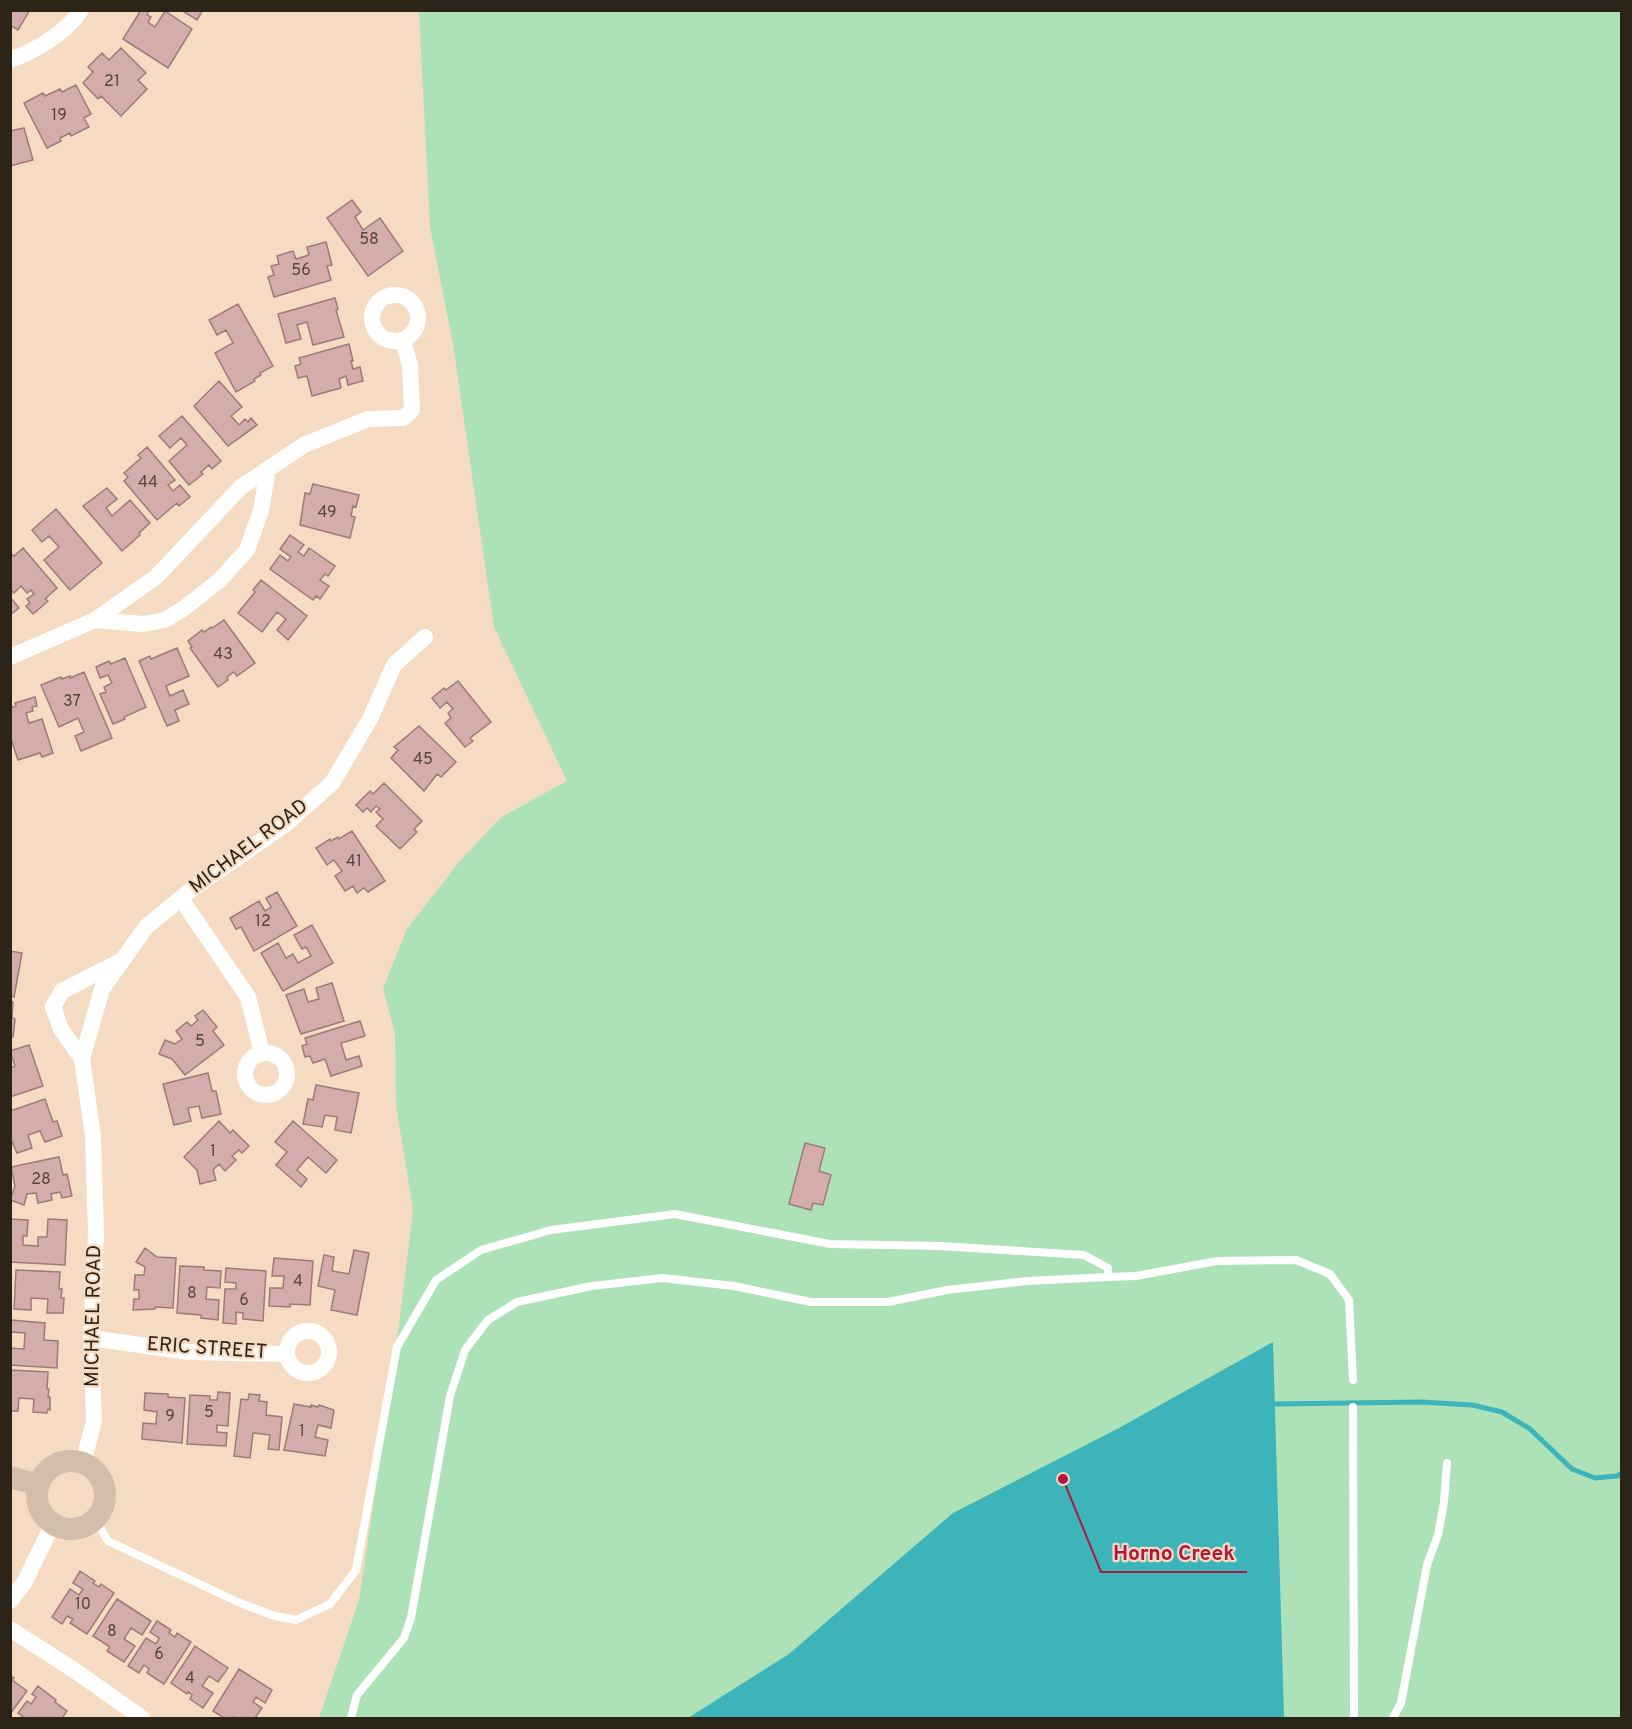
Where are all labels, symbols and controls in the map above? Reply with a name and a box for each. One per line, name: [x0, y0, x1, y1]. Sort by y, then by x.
house number: 21: [104, 72, 120, 92]
house number: 19: [51, 106, 67, 126]
house number: 58: [359, 230, 379, 250]
house number: 56: [291, 261, 311, 281]
house number: 44: [138, 473, 158, 493]
house number: 49: [317, 503, 337, 523]
house number: 43: [213, 645, 233, 665]
house number: 37: [63, 692, 81, 712]
house number: 45: [413, 750, 433, 770]
street label: MICHAEL ROAD: [184, 794, 314, 900]
house number: 41: [346, 852, 362, 872]
house number: 12: [255, 912, 271, 932]
house number: 5: [195, 1032, 205, 1052]
house number: 1: [210, 1142, 216, 1162]
house number: 28: [31, 1170, 51, 1190]
street label: MICHAEL ROAD: [80, 1245, 108, 1387]
house number: 4: [293, 1272, 303, 1292]
house number: 8: [187, 1284, 197, 1304]
house number: 6: [239, 1291, 249, 1311]
street label: ERIC STREET: [146, 1332, 268, 1366]
house number: 5: [204, 1403, 214, 1423]
house number: 9: [165, 1407, 175, 1427]
house number: 1: [299, 1422, 305, 1442]
callout: Horno Creek: [1101, 1533, 1247, 1572]
text: Horno Creek: [1113, 1541, 1235, 1568]
house number: 10: [75, 1595, 91, 1615]
house number: 8: [107, 1622, 117, 1642]
house number: 6: [154, 1645, 164, 1665]
house number: 4: [185, 1669, 195, 1689]

